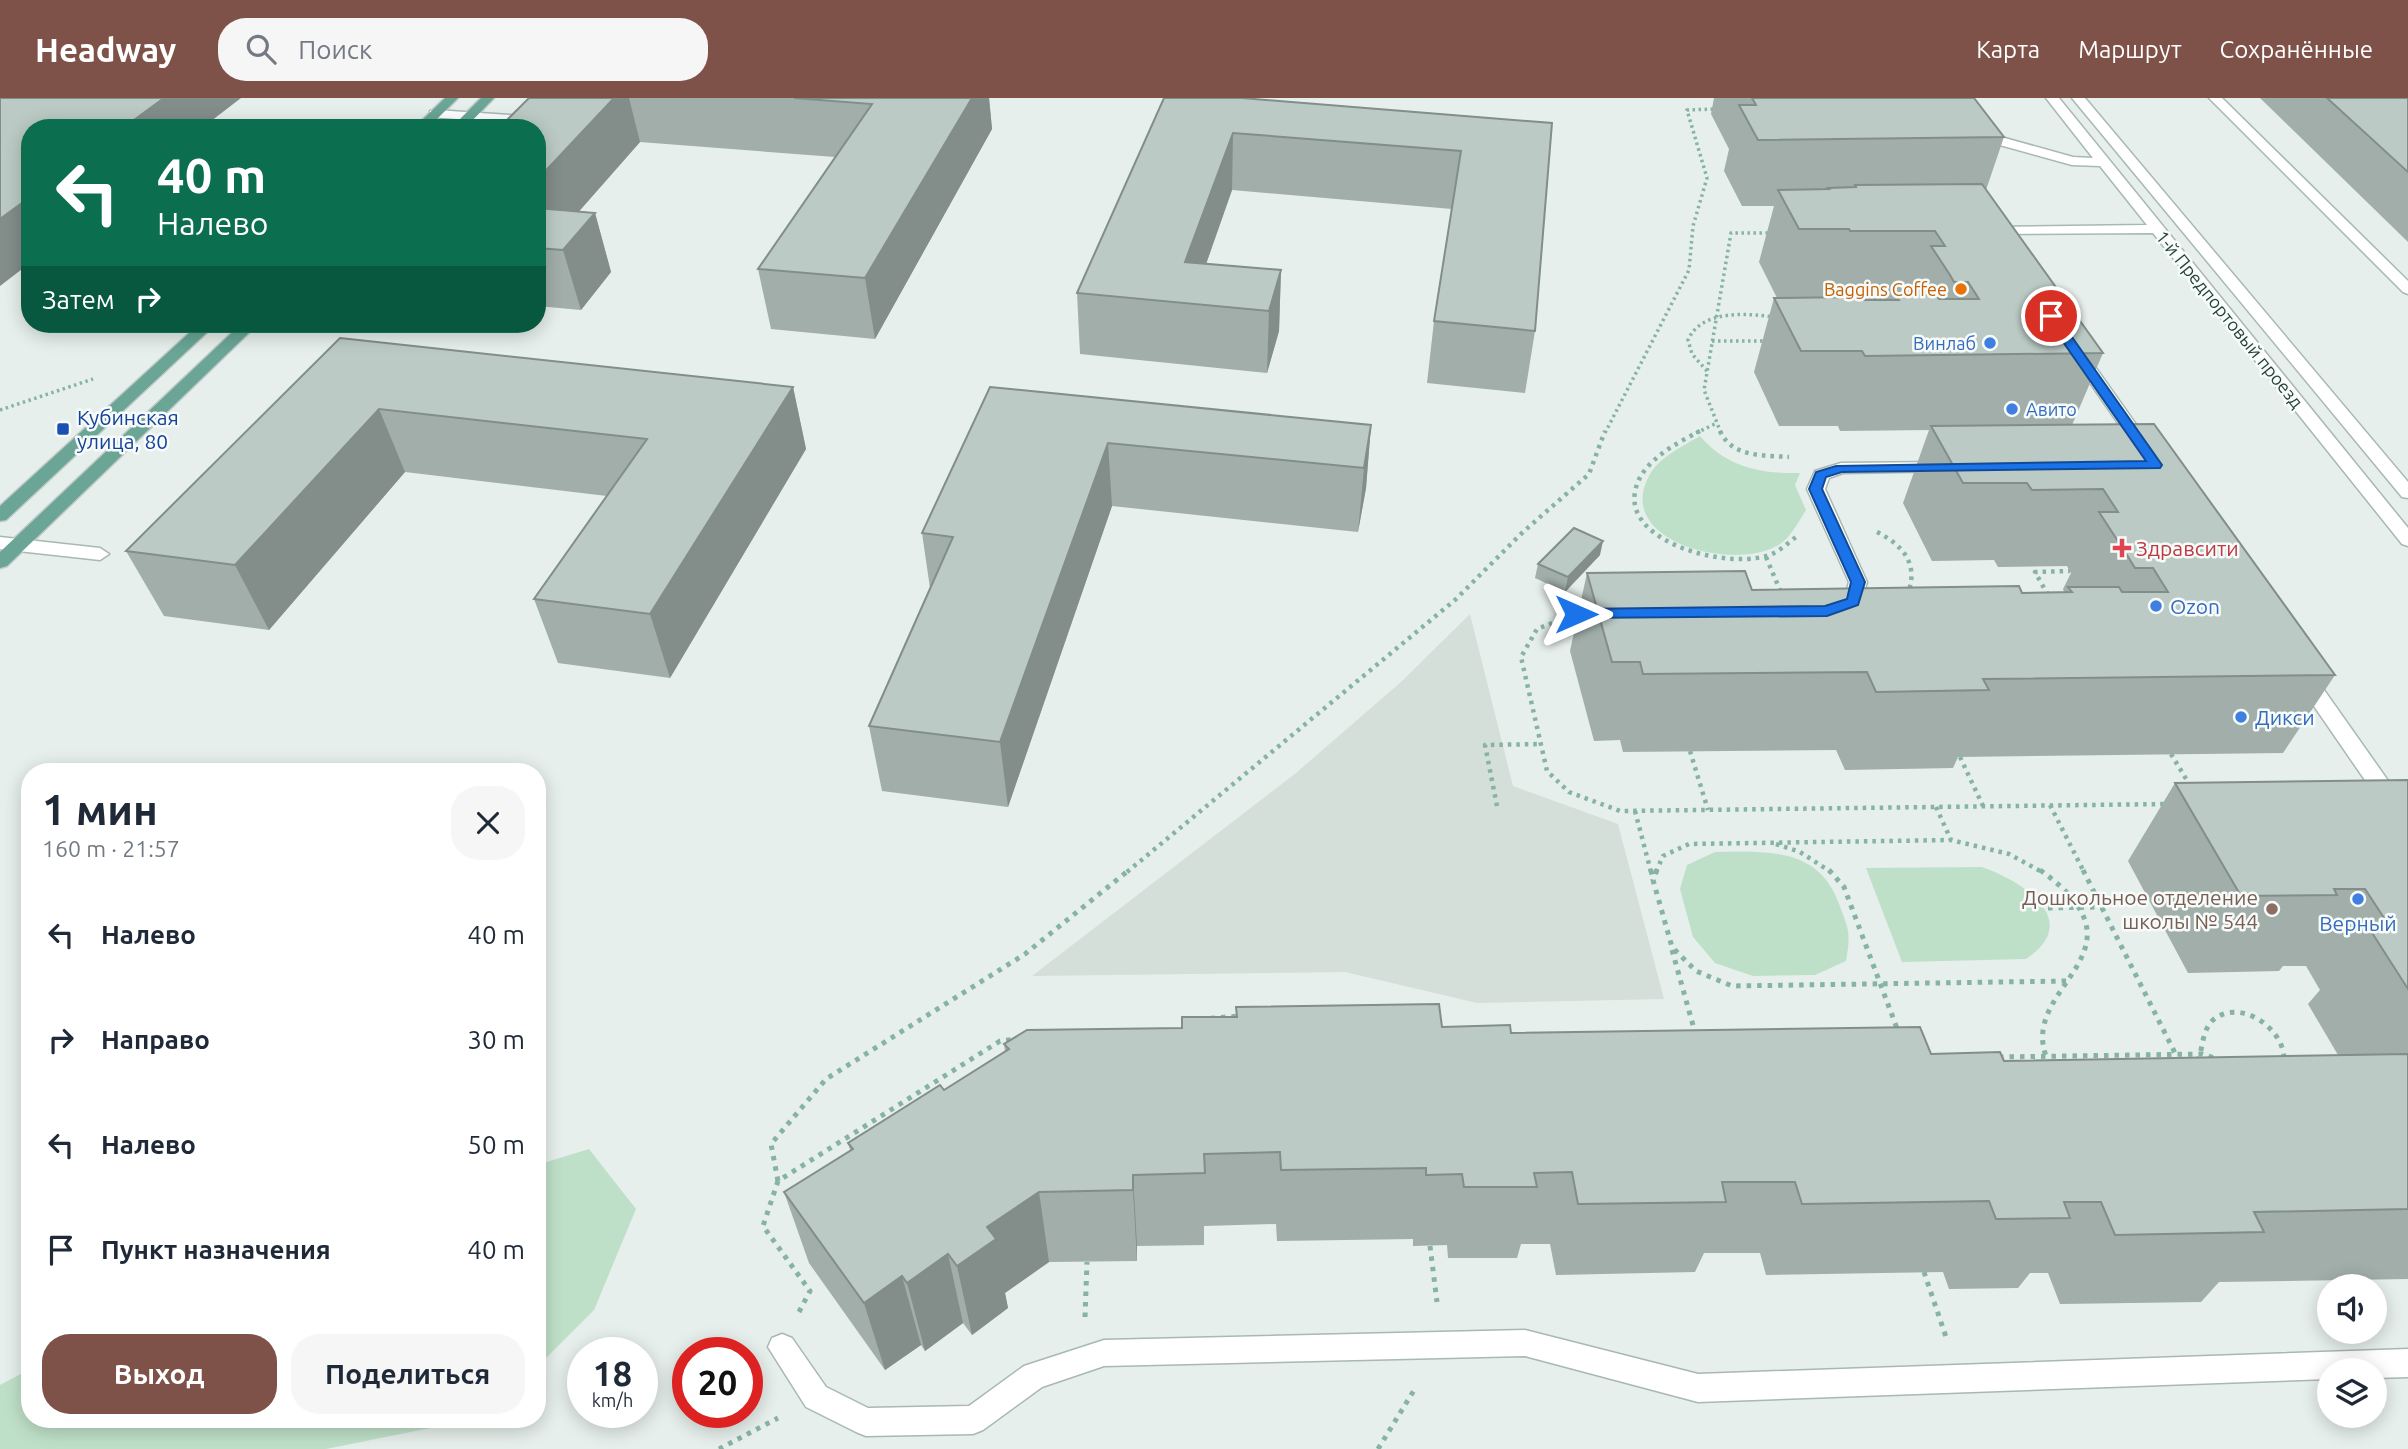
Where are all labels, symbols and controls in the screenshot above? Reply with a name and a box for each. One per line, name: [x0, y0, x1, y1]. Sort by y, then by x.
search box: [218, 18, 708, 81]
icon: search: [242, 30, 280, 68]
text: Headway: [35, 31, 176, 68]
text: Поиск: [298, 35, 372, 64]
text: Карта: [1976, 36, 2040, 63]
text: Маршрут: [2078, 36, 2182, 63]
text: Сохранённые: [2220, 36, 2373, 63]
icon: left: [42, 147, 133, 238]
text: 40 m: [157, 147, 266, 202]
text: Налево: [157, 205, 269, 241]
street label: 1-й Предпортовый проезд: [2152, 226, 2308, 412]
place label: Baggins Coffee: [1824, 279, 1947, 299]
icon: right: [129, 280, 167, 318]
marker: Baggins Coffee: [1953, 281, 1969, 297]
text: Затем: [42, 285, 115, 314]
pin: [2021, 286, 2081, 346]
icon: arrive: [2032, 297, 2070, 335]
place label: Винлаб: [1913, 333, 1976, 353]
marker: Винлаб: [1982, 335, 1998, 351]
place label: Авито: [2026, 399, 2077, 419]
marker: Авито: [2004, 401, 2020, 417]
place label: Кубинская улица, 80: [77, 405, 179, 453]
marker: Кубинская улица, 80: [55, 421, 71, 437]
place label: Здравсити: [2136, 536, 2239, 560]
marker: Здравсити: [2114, 540, 2130, 556]
position arrow: [1539, 577, 1613, 651]
place label: Ozon: [2170, 594, 2220, 618]
marker: Ozon: [2148, 598, 2164, 614]
place label: Дикси: [2255, 705, 2315, 729]
marker: Дикси: [2233, 709, 2249, 725]
text: 1 мин: [42, 786, 158, 833]
button: close: [451, 786, 525, 860]
text: 160 m · 21:57: [42, 836, 180, 861]
place label: Дошкольное отделение школы № 544: [2022, 885, 2258, 933]
marker: Верный: [2350, 891, 2366, 907]
marker: Дошкольное отделение школы № 544: [2264, 901, 2280, 917]
place label: Верный: [2319, 911, 2397, 935]
icon: left: [42, 916, 80, 954]
text: Налево: [101, 920, 196, 949]
text: 40 m: [467, 920, 525, 949]
icon: right: [42, 1021, 80, 1059]
text: Направо: [101, 1025, 210, 1054]
text: 30 m: [467, 1025, 525, 1054]
icon: left: [42, 1126, 80, 1164]
text: Налево: [101, 1130, 196, 1159]
text: 50 m: [467, 1130, 525, 1159]
icon: arrive: [42, 1231, 80, 1269]
text: Пункт назначения: [101, 1235, 331, 1264]
text: 40 m: [467, 1235, 525, 1264]
map controls: [2317, 1274, 2387, 1428]
button: sound: [2317, 1274, 2387, 1344]
button: Выход: [42, 1334, 277, 1414]
button: Поделиться: [291, 1334, 525, 1414]
speed limit sign: 20: [672, 1337, 763, 1428]
text: 18: [593, 1353, 632, 1393]
button: layers: [2317, 1358, 2387, 1428]
text: km/h: [592, 1390, 633, 1410]

